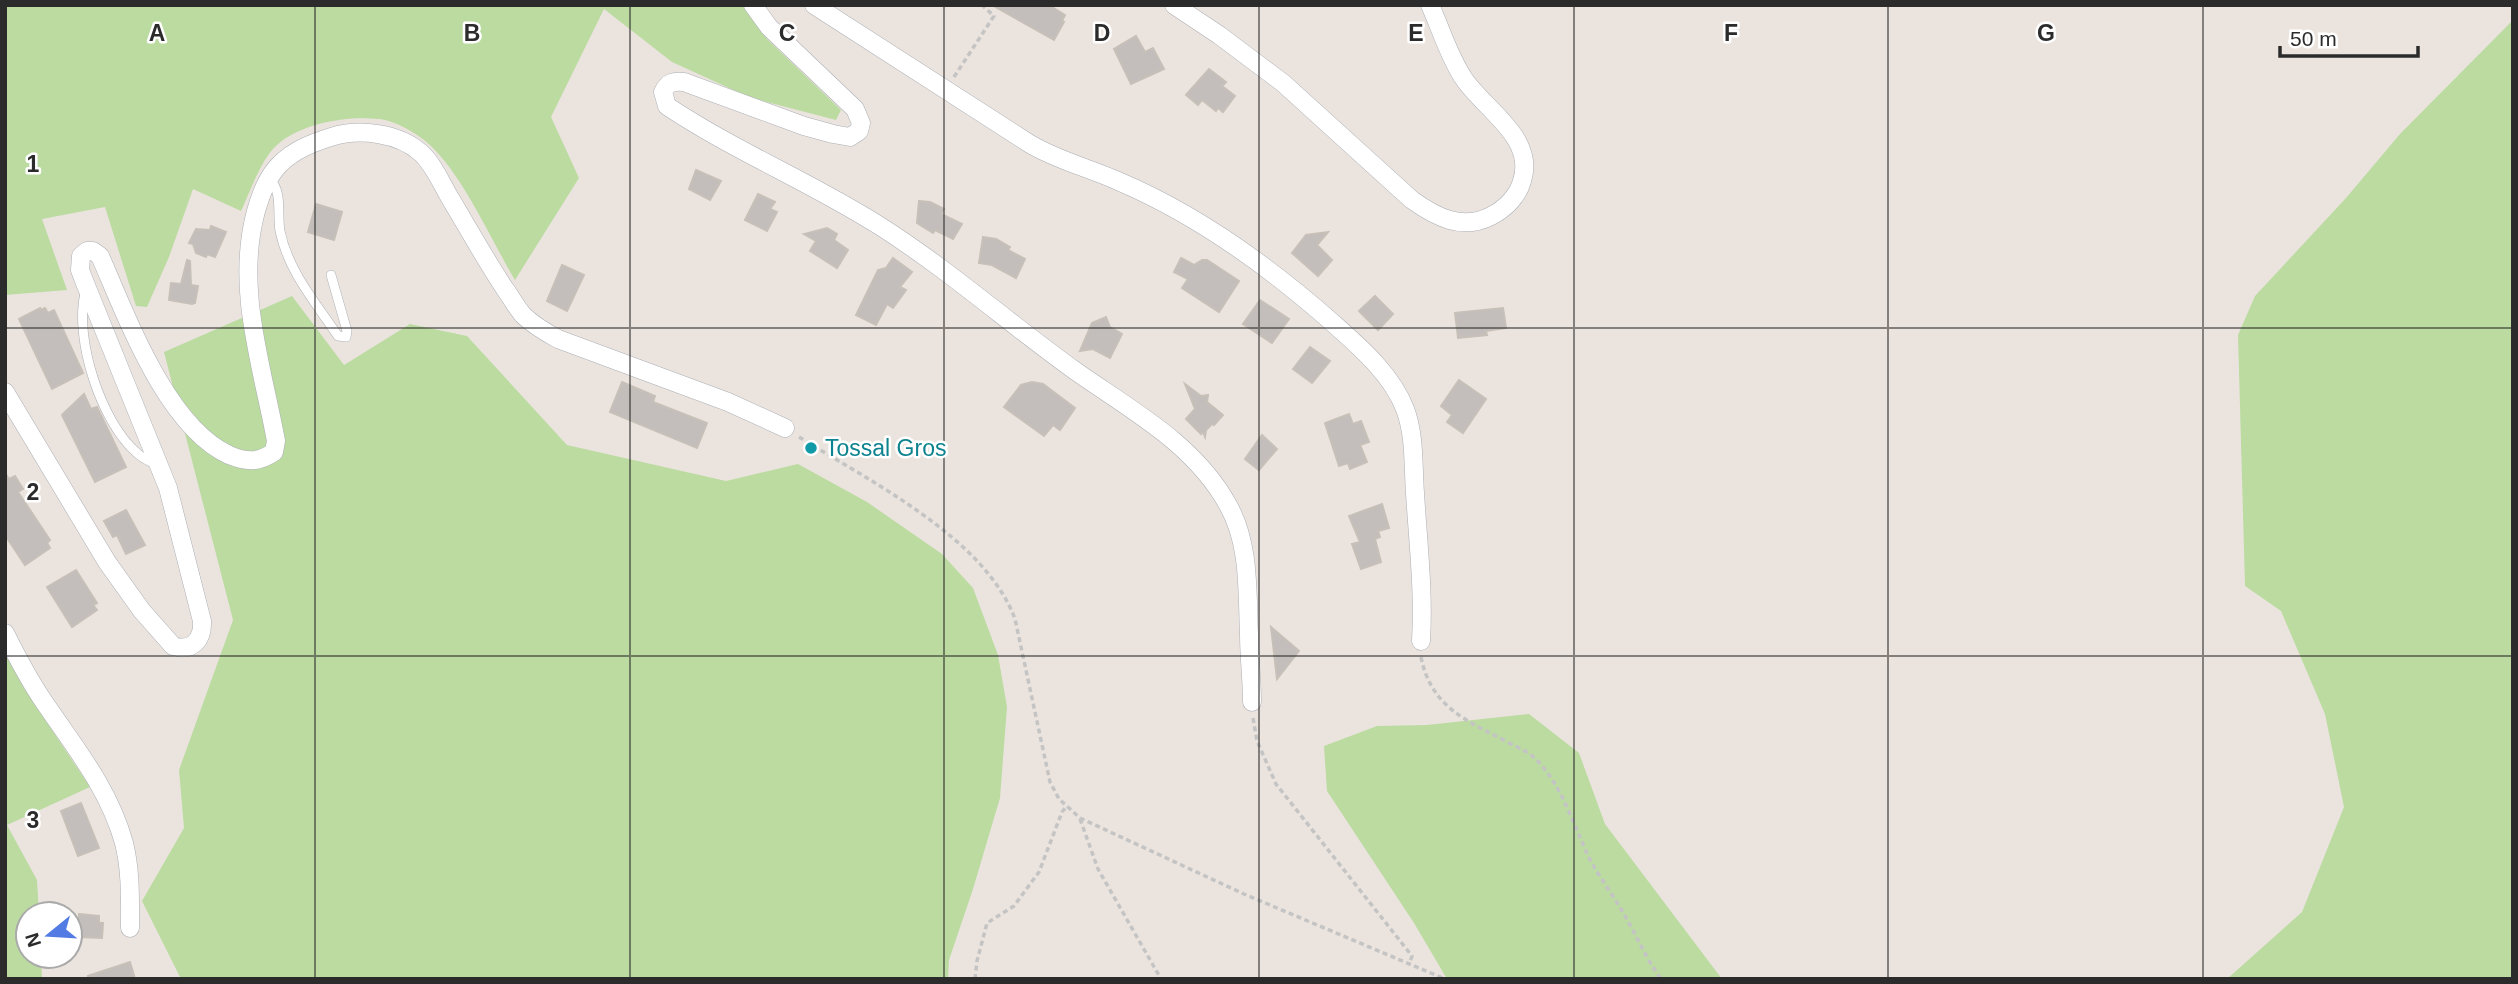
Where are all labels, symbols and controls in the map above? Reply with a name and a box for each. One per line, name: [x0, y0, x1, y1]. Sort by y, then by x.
scale bar: [2280, 14, 2418, 58]
text: A: [149, 20, 165, 46]
text: B: [464, 20, 480, 46]
text: C: [779, 20, 795, 46]
text: D: [1094, 20, 1110, 46]
text: E: [1408, 20, 1424, 46]
text: F: [1724, 20, 1738, 46]
text: G: [2037, 20, 2055, 46]
text: 50 m: [2290, 27, 2337, 50]
text: 1: [27, 151, 40, 177]
place label: Tossal Gros: [825, 435, 946, 461]
marker: Tossal Gros: [803, 440, 819, 456]
text: 2: [27, 479, 39, 505]
text: 3: [27, 807, 39, 833]
north arrow: [14, 900, 84, 970]
text: N: [21, 930, 45, 950]

